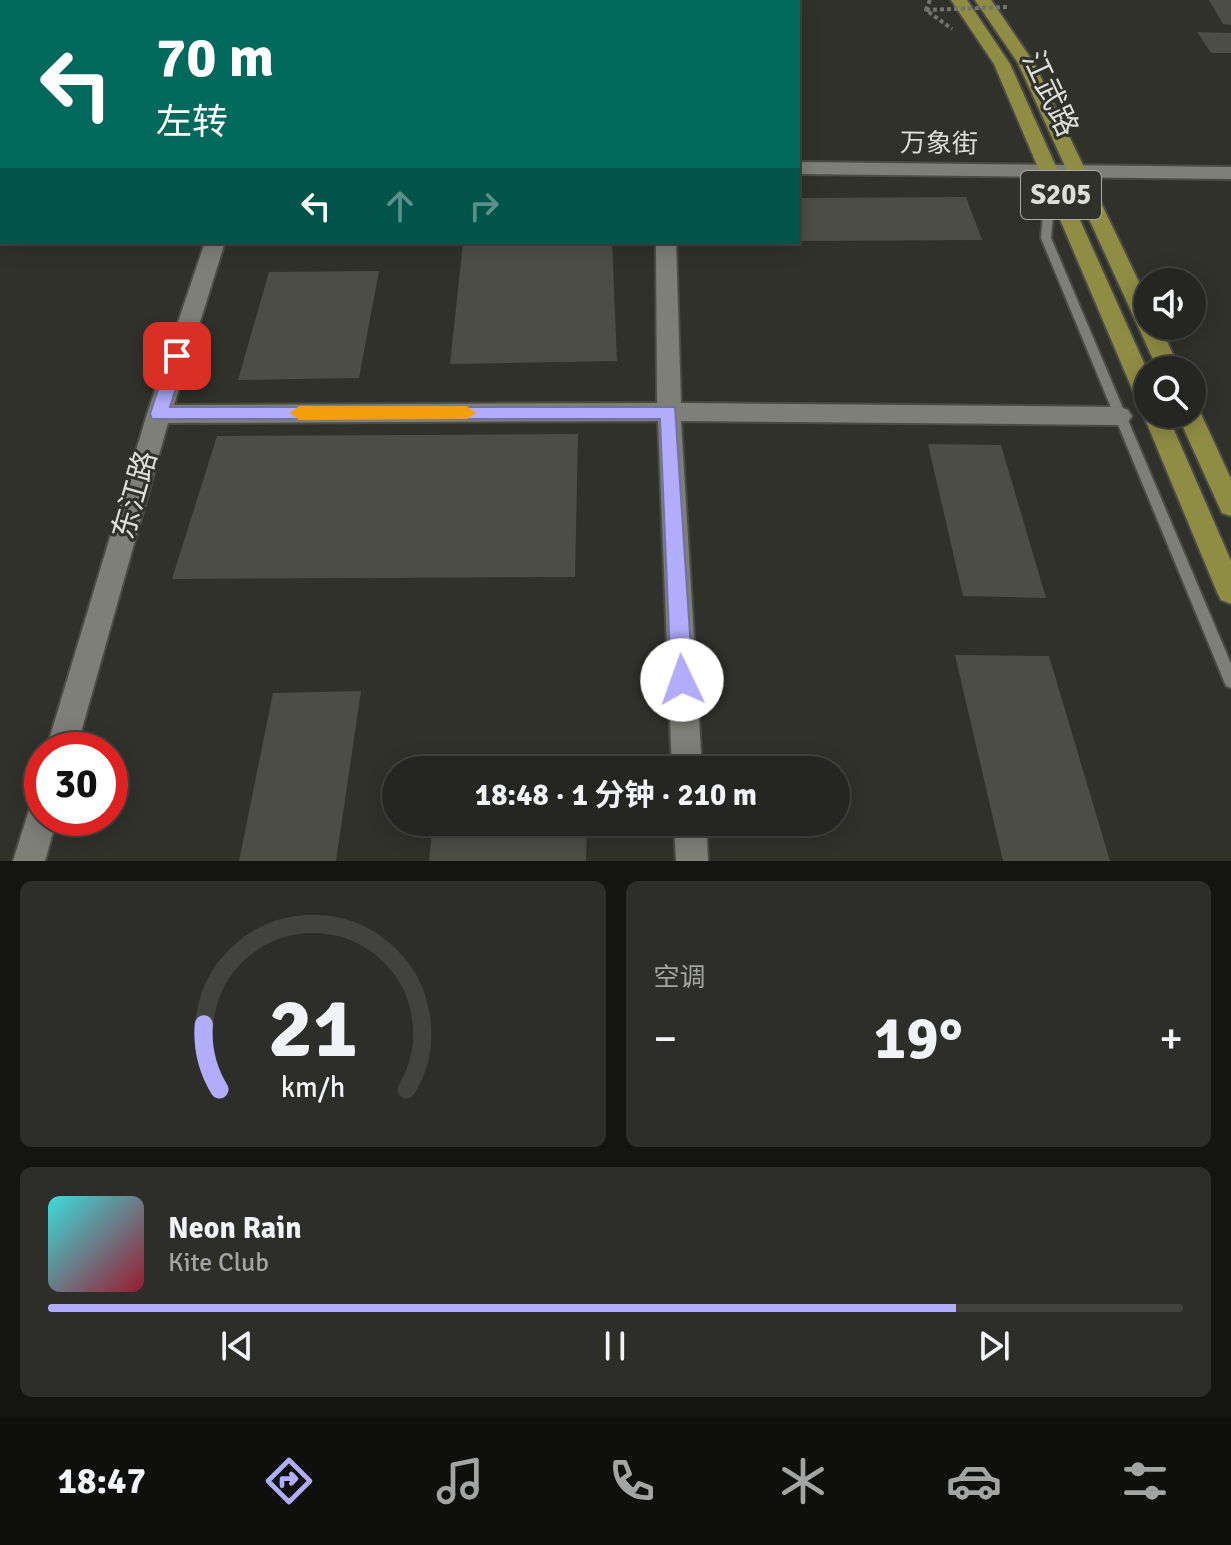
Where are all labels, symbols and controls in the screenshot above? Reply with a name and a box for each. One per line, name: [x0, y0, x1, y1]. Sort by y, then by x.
text: 70 m: [156, 23, 274, 92]
icon: left: [24, 32, 128, 136]
street label: 江武路: [1014, 45, 1086, 143]
text: 左转: [156, 100, 228, 145]
street label: 万象街: [900, 127, 978, 161]
road number: S205: [1021, 171, 1101, 219]
icon: left: [294, 184, 338, 228]
icon: ahead: [378, 184, 422, 228]
icon: right: [462, 184, 506, 228]
map controls: [1134, 268, 1206, 428]
button: sound: [1134, 268, 1206, 340]
pin: [143, 322, 211, 390]
icon: arrive: [155, 334, 199, 378]
button: search: [1134, 356, 1206, 428]
street label: 东江路: [105, 447, 165, 543]
position arrow: [640, 638, 724, 722]
speed limit sign: 30: [24, 732, 128, 836]
text: 18:48 · 1 分钟 · 210 m: [475, 777, 757, 814]
text: 空调: [654, 962, 706, 994]
text: 21: [268, 978, 358, 1080]
text: 19°: [874, 1002, 963, 1076]
text: −: [654, 1012, 677, 1066]
text: +: [1159, 1012, 1183, 1066]
text: km/h: [280, 1070, 345, 1105]
text: Neon Rain: [168, 1210, 302, 1247]
text: Kite Club: [168, 1247, 269, 1279]
icon: previous: [215, 1324, 259, 1368]
icon: pause: [593, 1324, 637, 1368]
icon: next: [972, 1324, 1016, 1368]
icon: directions: [261, 1453, 317, 1509]
icon: music: [432, 1453, 488, 1509]
icon: phone: [604, 1453, 660, 1509]
icon: climate: [775, 1453, 831, 1509]
icon: car: [946, 1453, 1002, 1509]
icon: filters: [1117, 1453, 1173, 1509]
text: 18:47: [58, 1459, 146, 1504]

